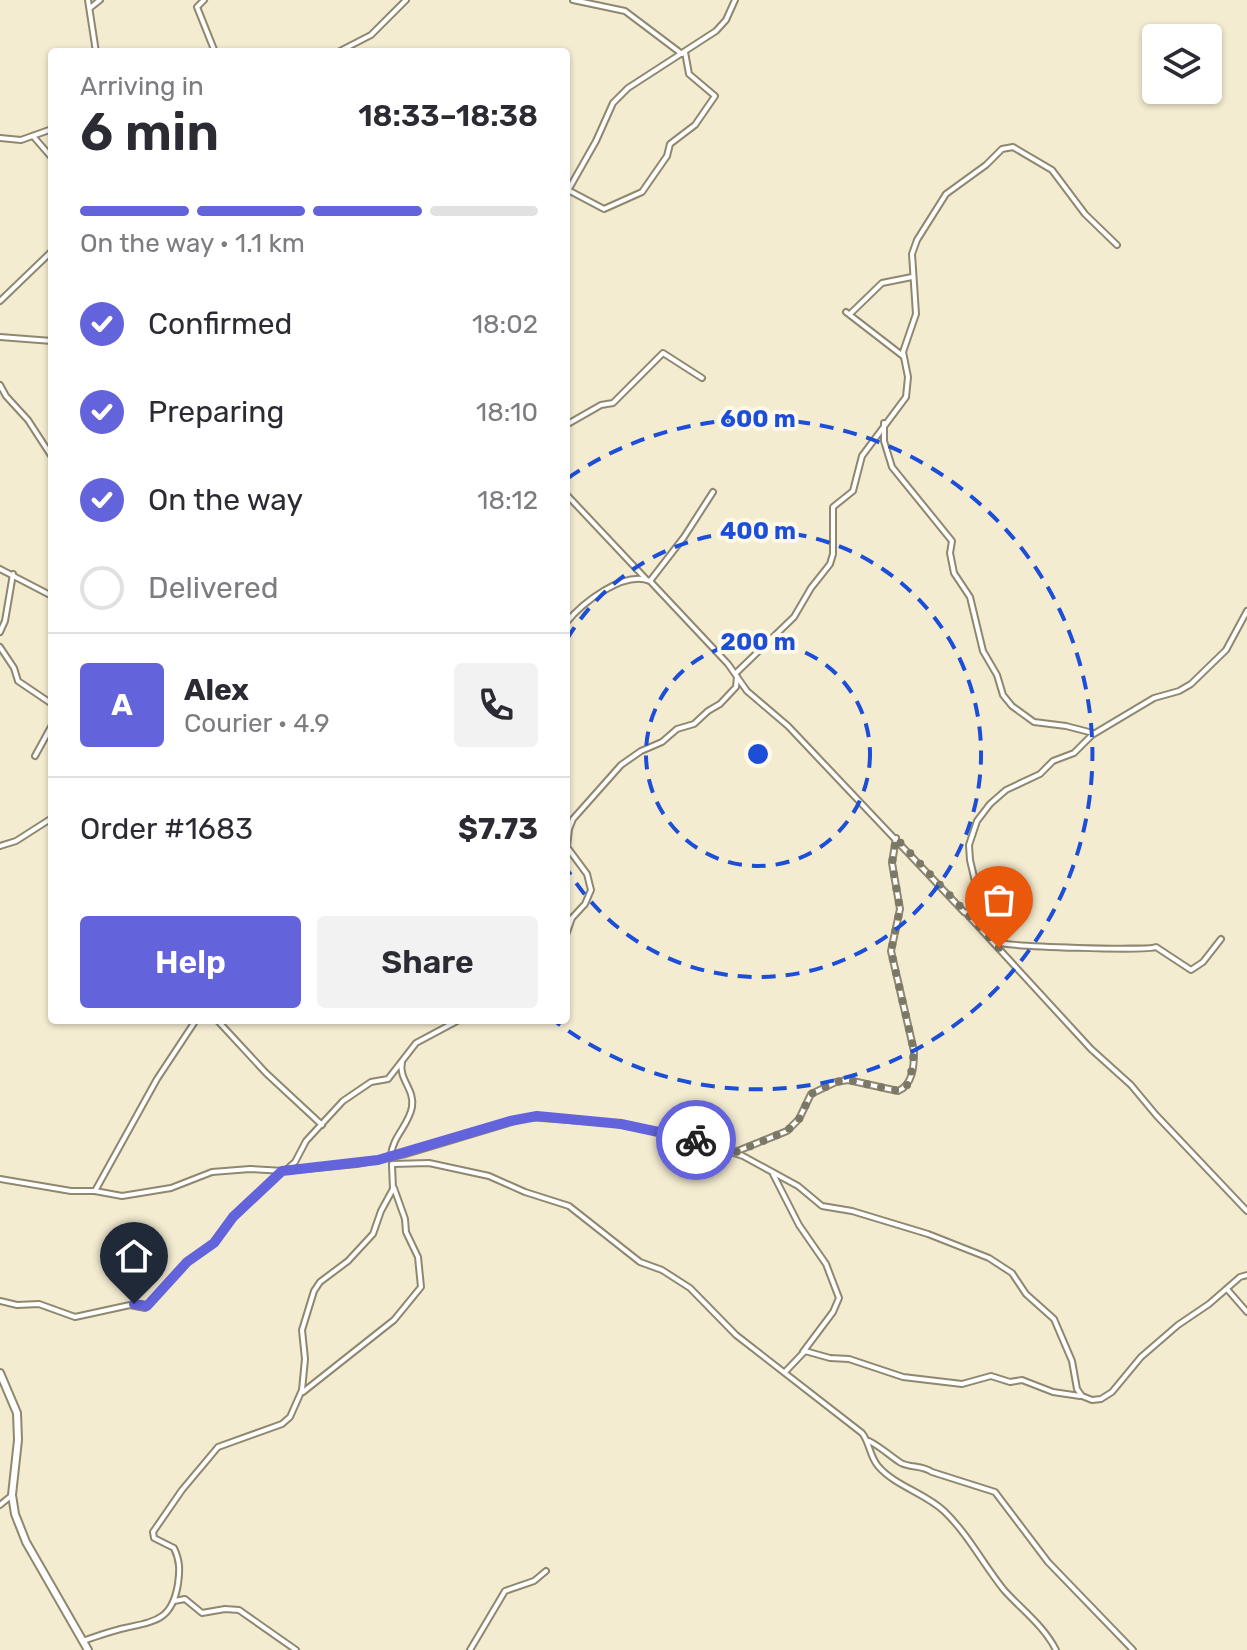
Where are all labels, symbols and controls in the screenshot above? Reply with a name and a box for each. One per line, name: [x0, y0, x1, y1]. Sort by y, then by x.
map controls: [1142, 24, 1222, 104]
button: layers: [1142, 24, 1222, 104]
text: Arriving in: [80, 71, 204, 102]
text: 18:33–18:38: [358, 98, 538, 134]
text: 6 min: [80, 101, 219, 163]
text: On the way · 1.1 km: [80, 228, 305, 259]
icon: check: [80, 302, 124, 346]
text: Confirmed: [148, 306, 292, 342]
text: 18:02: [472, 309, 538, 340]
icon: check: [80, 390, 124, 434]
text: Preparing: [148, 394, 284, 430]
text: 18:10: [476, 397, 538, 428]
text: 600 m: [720, 405, 796, 433]
icon: check: [80, 478, 124, 522]
text: On the way: [148, 482, 303, 518]
text: 18:12: [477, 485, 538, 516]
text: 400 m: [720, 517, 796, 545]
text: Delivered: [148, 570, 279, 606]
text: 200 m: [720, 628, 796, 656]
button: phone: [454, 663, 538, 747]
text: Alex: [184, 672, 249, 708]
text: A: [111, 687, 133, 723]
text: Courier · 4.9: [184, 708, 330, 739]
centre of rings: [744, 740, 772, 768]
text: Order #1683: [80, 811, 253, 847]
text: $7.73: [458, 811, 538, 847]
pin: [965, 866, 1033, 948]
icon: bag: [977, 878, 1021, 922]
button: Help: [80, 916, 301, 1008]
button: Share: [317, 916, 538, 1008]
courier: [656, 1100, 736, 1180]
icon: bike: [674, 1118, 718, 1162]
pin: [100, 1222, 168, 1304]
icon: home: [112, 1234, 156, 1278]

